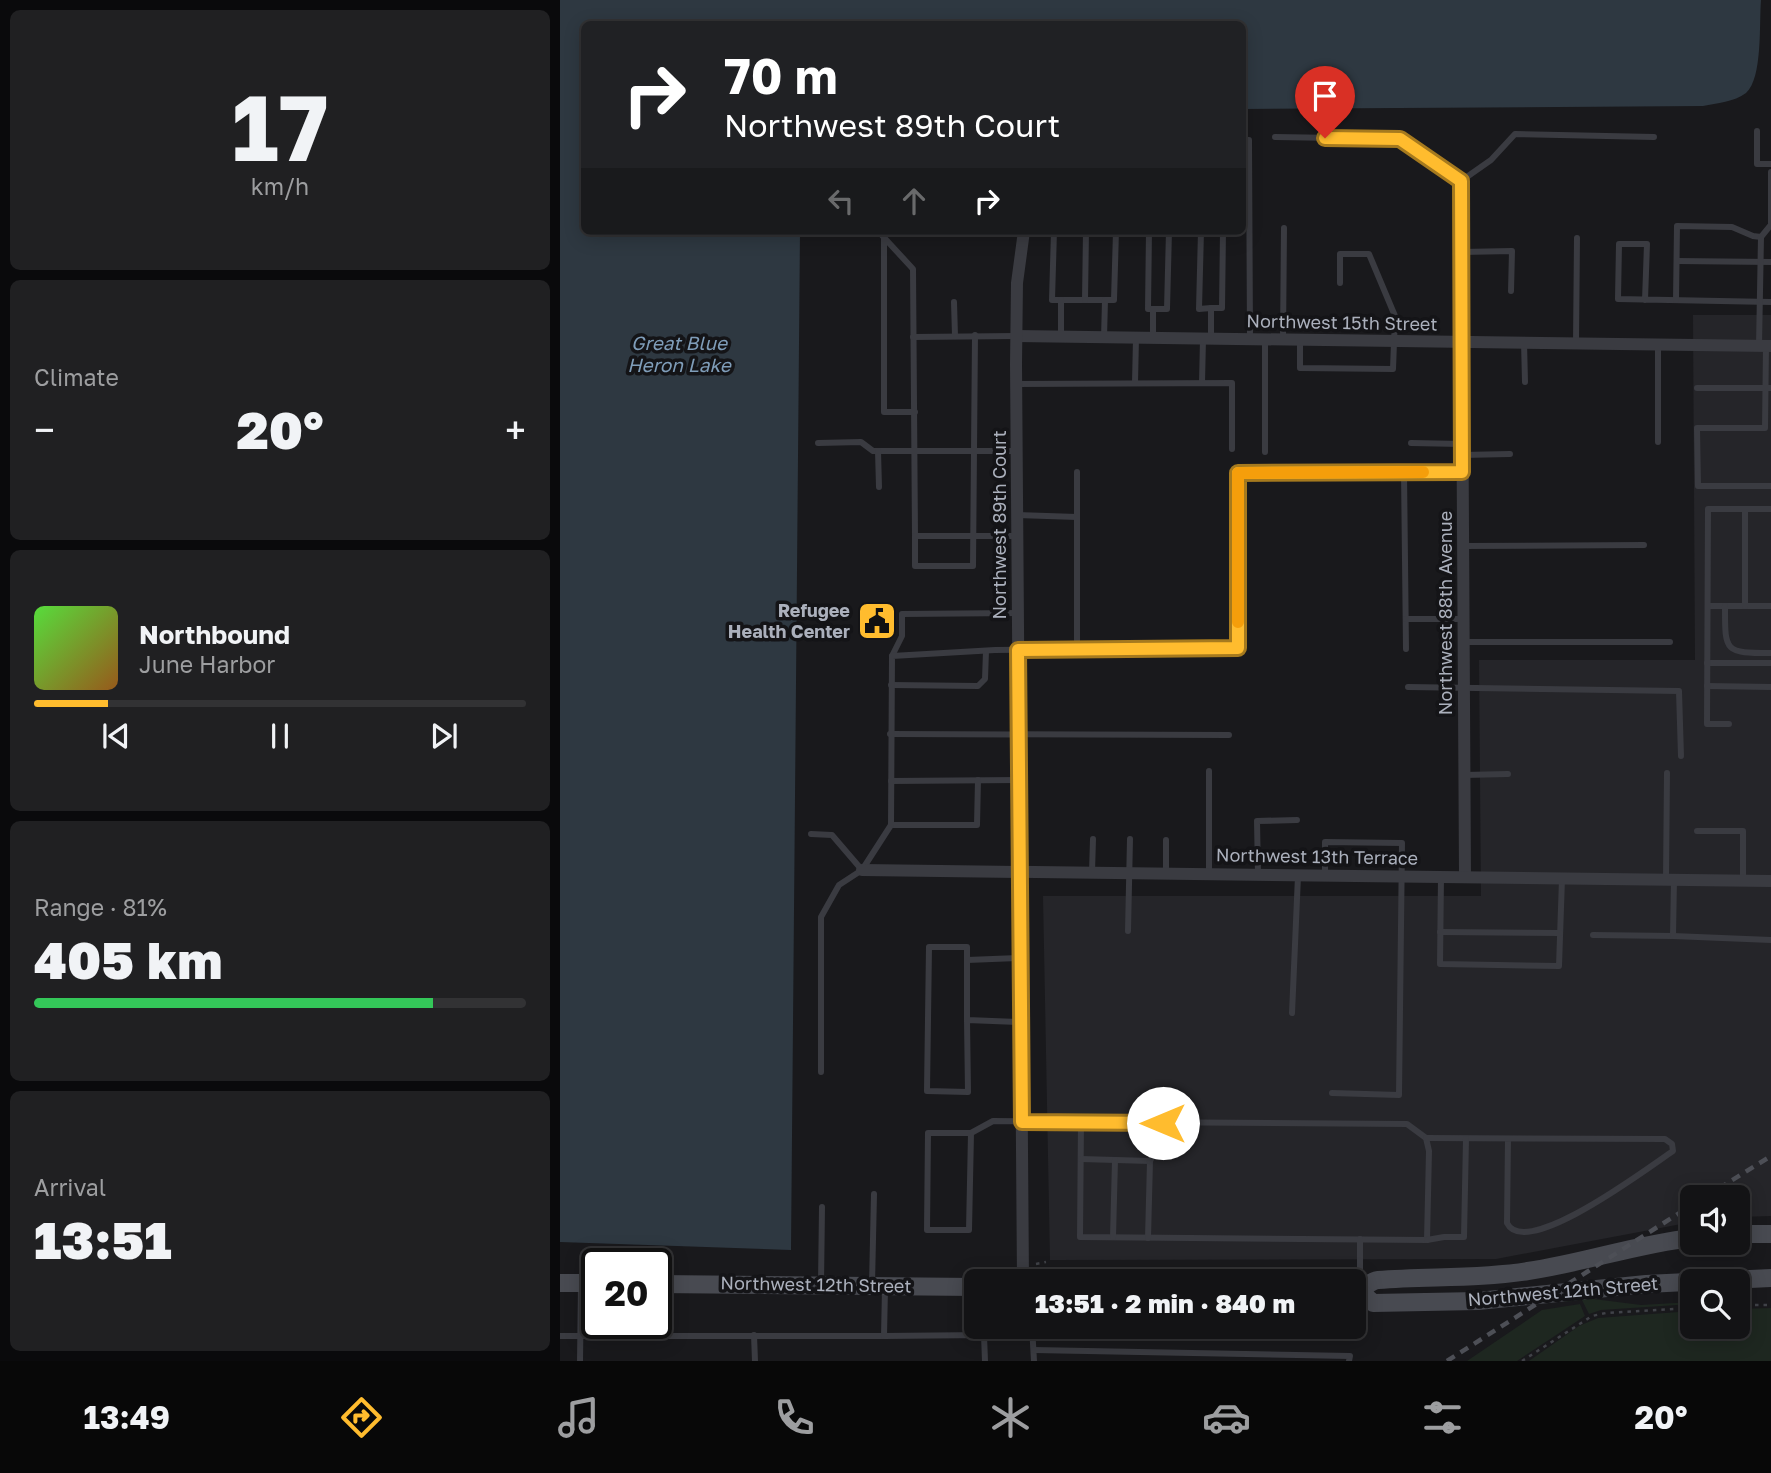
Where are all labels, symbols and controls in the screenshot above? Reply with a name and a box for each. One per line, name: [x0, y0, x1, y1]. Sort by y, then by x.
text: 70 m: [724, 46, 838, 105]
icon: right: [609, 49, 700, 140]
pin: [1295, 66, 1355, 138]
text: 17: [232, 72, 328, 181]
icon: arrive: [1306, 77, 1344, 115]
text: Northwest 89th Court: [724, 106, 1060, 144]
text: km/h: [251, 172, 309, 200]
icon: left: [822, 182, 860, 220]
icon: ahead: [895, 182, 933, 220]
icon: right: [968, 182, 1006, 220]
street label: Northwest 15th Street: [1246, 309, 1438, 335]
water label: Great Blue Heron Lake: [627, 331, 733, 376]
text: Climate: [34, 363, 119, 391]
text: 20°: [237, 398, 323, 460]
text: −: [34, 407, 55, 452]
text: +: [505, 407, 526, 452]
street label: Northwest 89th Court: [988, 430, 1010, 620]
street label: Northwest 88th Avenue: [1434, 511, 1456, 715]
place label: Refugee Health Center: [728, 599, 850, 642]
public building icon: Refugee Health Center: [856, 600, 898, 642]
text: Northbound: [139, 619, 290, 650]
text: June Harbor: [139, 650, 275, 678]
icon: previous: [97, 717, 135, 755]
icon: pause: [261, 717, 299, 755]
icon: next: [425, 717, 463, 755]
street label: Northwest 13th Terrace: [1216, 843, 1418, 869]
text: Range · 81%: [34, 893, 167, 921]
text: 405 km: [34, 928, 222, 990]
position arrow: [1126, 1086, 1200, 1160]
text: Arrival: [34, 1173, 106, 1201]
map controls: [1680, 1185, 1750, 1339]
button: sound: [1680, 1185, 1750, 1255]
text: 13:51: [34, 1208, 172, 1270]
speed limit sign: 20: [581, 1248, 672, 1339]
button: search: [1680, 1269, 1750, 1339]
street label: Northwest 12th Street: [720, 1271, 912, 1297]
street label: Northwest 12th Street: [1467, 1272, 1659, 1310]
text: 13:51 · 2 min · 840 m: [1035, 1288, 1295, 1319]
icon: directions: [337, 1393, 386, 1442]
icon: music: [554, 1393, 603, 1442]
icon: phone: [770, 1393, 819, 1442]
icon: climate: [986, 1393, 1035, 1442]
icon: car: [1202, 1393, 1251, 1442]
icon: filters: [1418, 1393, 1467, 1442]
text: 13:49: [84, 1398, 170, 1436]
text: 20°: [1635, 1398, 1687, 1436]

